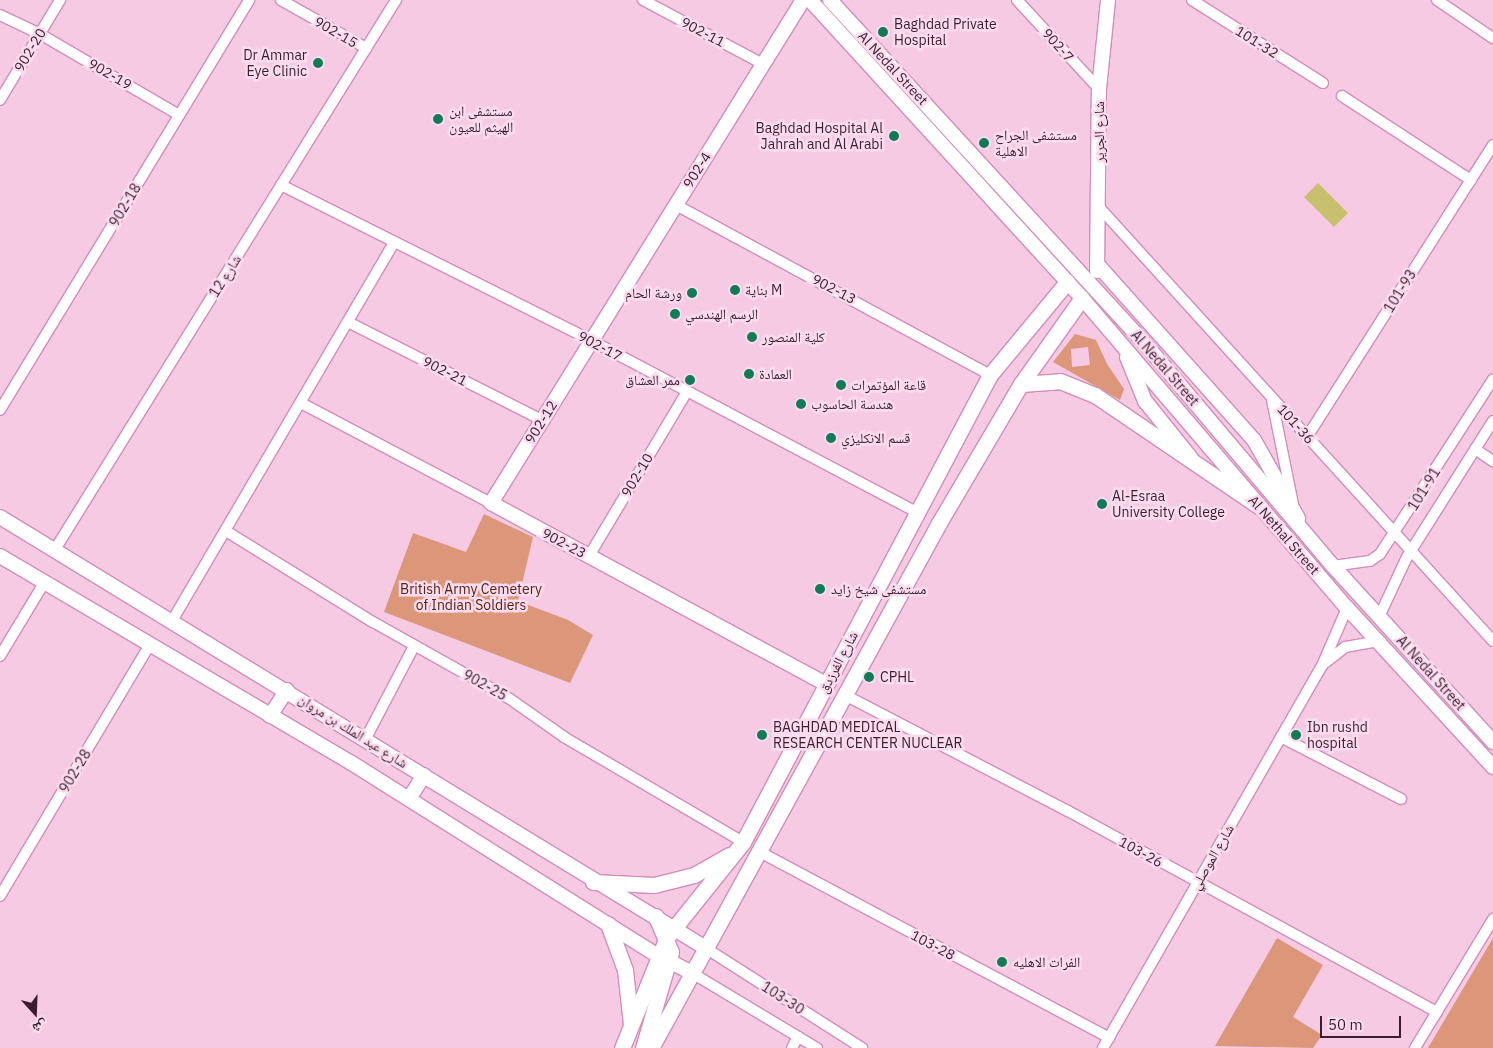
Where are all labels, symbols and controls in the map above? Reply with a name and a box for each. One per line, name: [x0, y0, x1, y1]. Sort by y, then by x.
street label: 902-15: [311, 13, 361, 51]
street label: 902-11: [678, 13, 728, 51]
place label: Baghdad Private Hospital: [894, 16, 997, 48]
street label: 101-32: [1232, 22, 1282, 62]
street label: 902-20: [11, 25, 49, 75]
marker: Baghdad Private Hospital: [876, 25, 890, 39]
street label: 902-7: [1039, 25, 1077, 65]
street label: Al Nedal Street: [855, 28, 931, 108]
place label: Dr Ammar Eye Clinic: [243, 47, 307, 80]
street label: 902-19: [85, 55, 135, 93]
marker: Dr Ammar Eye Clinic: [311, 56, 325, 70]
street label: شارع الجرير: [1091, 101, 1107, 163]
place label: مستشفى ابن الهيثم للعيون: [449, 103, 513, 136]
marker: مستشفى ابن الهيثم للعيون: [431, 112, 445, 126]
place label: Baghdad Hospital Al Jahrah and Al Arabi: [756, 120, 883, 152]
place label: مستشفى الجراح الاهلية: [995, 127, 1077, 160]
marker: Baghdad Hospital Al Jahrah and Al Arabi: [887, 129, 901, 143]
marker: مستشفى الجراح الاهلية: [977, 136, 991, 150]
street label: 902-4: [679, 149, 715, 191]
street label: 902-18: [106, 180, 144, 230]
street label: شارع 12: [205, 252, 245, 300]
street label: 101-93: [1380, 266, 1420, 316]
street label: 902-13: [809, 270, 859, 308]
place label: بناية M: [745, 282, 782, 298]
marker: بناية M: [729, 284, 741, 296]
place label: ورشة الحام: [625, 285, 682, 301]
marker: ورشة الحام: [686, 287, 698, 299]
place label: الرسم الهندسي: [685, 306, 758, 322]
marker: الرسم الهندسي: [669, 308, 681, 320]
street label: 902-17: [575, 327, 625, 365]
street label: Al Nedal Street: [1128, 327, 1202, 409]
place label: كلية المنصور: [762, 329, 825, 345]
marker: كلية المنصور: [746, 331, 758, 343]
street label: 902-21: [420, 353, 470, 389]
place label: العمادة: [759, 366, 792, 382]
marker: العمادة: [743, 368, 755, 380]
place label: ممر العشاق: [625, 372, 680, 388]
marker: ممر العشاق: [684, 374, 696, 386]
place label: قاعة المؤتمرات: [851, 377, 926, 393]
marker: قاعة المؤتمرات: [835, 379, 847, 391]
place label: هندسة الحاسوب: [811, 396, 893, 412]
street label: 902-12: [521, 397, 561, 447]
marker: هندسة الحاسوب: [795, 398, 807, 410]
street label: 101-36: [1274, 401, 1318, 447]
place label: قسم الانكليزي: [841, 430, 910, 446]
marker: قسم الانكليزي: [825, 432, 837, 444]
street label: 902-10: [618, 450, 656, 500]
street label: 101-91: [1404, 464, 1444, 514]
place label: Al-Esraa University College: [1112, 488, 1225, 520]
street label: Al Nethal Street: [1245, 492, 1323, 578]
marker: Al-Esraa University College: [1096, 498, 1108, 510]
street label: 902-23: [539, 524, 589, 562]
park label: British Army Cemetery of Indian Soldiers: [400, 581, 542, 614]
place label: مستشفى شيخ زايد: [831, 581, 926, 597]
marker: مستشفى شيخ زايد: [813, 582, 827, 596]
street label: شارع الفرزدق: [815, 628, 861, 696]
street label: Al Nedal Street: [1393, 632, 1469, 714]
street label: 902-25: [460, 666, 510, 704]
place label: CPHL: [880, 669, 914, 685]
marker: CPHL: [862, 670, 876, 684]
street label: شارع عبد الملك بن مروان: [295, 691, 411, 771]
place label: BAGHDAD MEDICAL RESEARCH CENTER NUCLEAR: [773, 719, 962, 752]
place label: Ibn rushd hospital: [1307, 719, 1368, 752]
marker: BAGHDAD MEDICAL RESEARCH CENTER NUCLEAR: [755, 728, 769, 742]
marker: Ibn rushd hospital: [1289, 728, 1303, 742]
street label: 902-28: [56, 746, 94, 796]
street label: شارع الموصلي: [1187, 821, 1237, 893]
street label: 103-26: [1116, 833, 1166, 871]
street label: 103-28: [908, 926, 958, 964]
place label: الفرات الاهليه: [1013, 954, 1080, 970]
marker: الفرات الاهليه: [995, 955, 1009, 969]
street label: 103-30: [758, 978, 808, 1018]
north arrow: [10, 988, 60, 1038]
scale bar: [1323, 1006, 1404, 1038]
text: 50 m: [1328, 1015, 1363, 1034]
text: ش: [30, 1016, 50, 1038]

